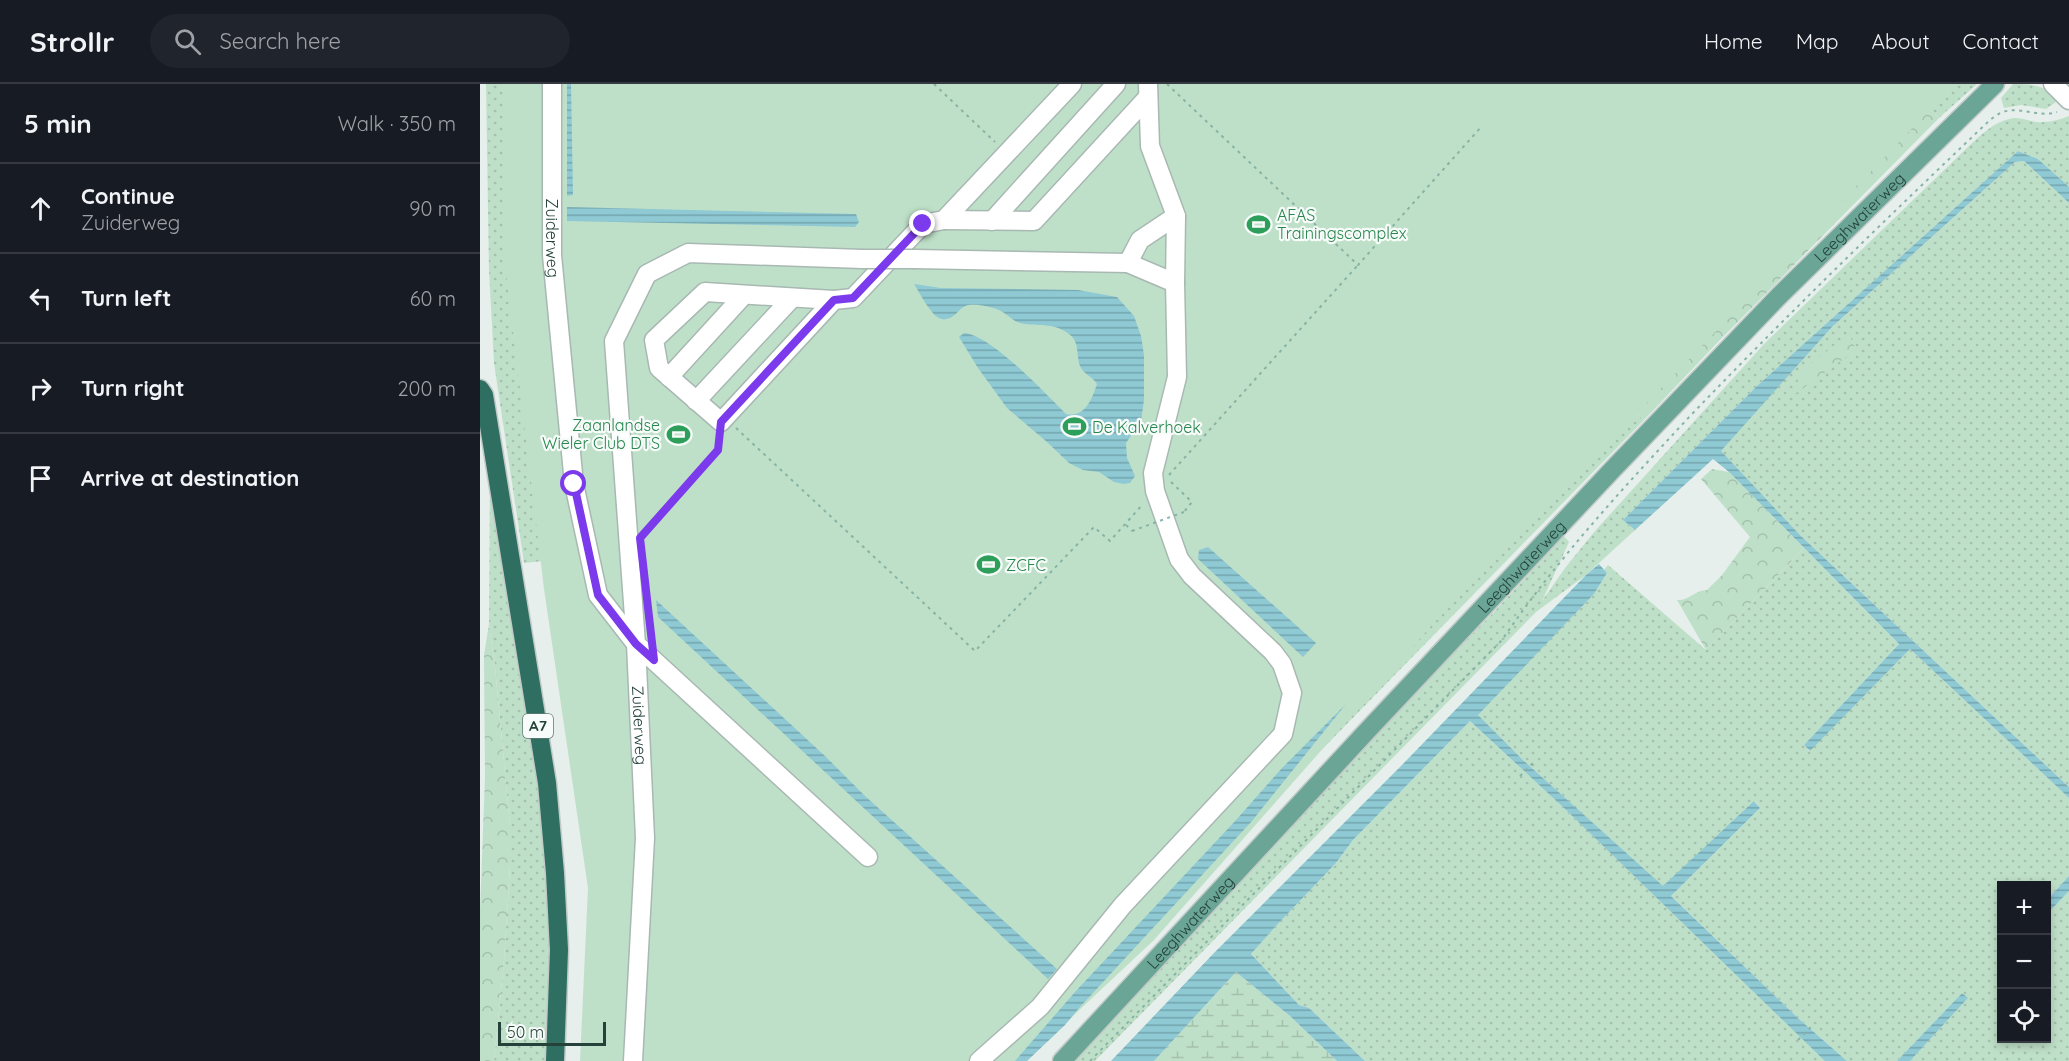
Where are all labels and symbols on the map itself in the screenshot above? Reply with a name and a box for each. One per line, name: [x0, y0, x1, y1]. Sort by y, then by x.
street label: Leeghwaterweg: [1810, 168, 1909, 266]
street label: Zuiderweg: [542, 198, 564, 279]
place label: AFAS Trainingscomplex: [1277, 205, 1407, 243]
route end: [909, 210, 935, 236]
sports icon: AFAS Trainingscomplex: [1246, 211, 1272, 237]
sports icon: De Kalverhoek: [1061, 414, 1087, 440]
place label: Zaanlandse Wieler Club DTS: [542, 415, 660, 453]
place label: De Kalverhoek: [1092, 417, 1201, 437]
sports icon: Zaanlandse Wieler Club DTS: [665, 421, 691, 447]
route start: [560, 470, 586, 496]
street label: Leeghwaterweg: [1473, 516, 1570, 617]
sports icon: ZCFC: [975, 552, 1001, 578]
place label: ZCFC: [1006, 555, 1046, 575]
street label: Zuiderweg: [628, 685, 652, 765]
road number: A7: [523, 714, 553, 738]
street label: Leeghwaterweg: [1142, 871, 1238, 973]
scale bar: [498, 1019, 606, 1046]

